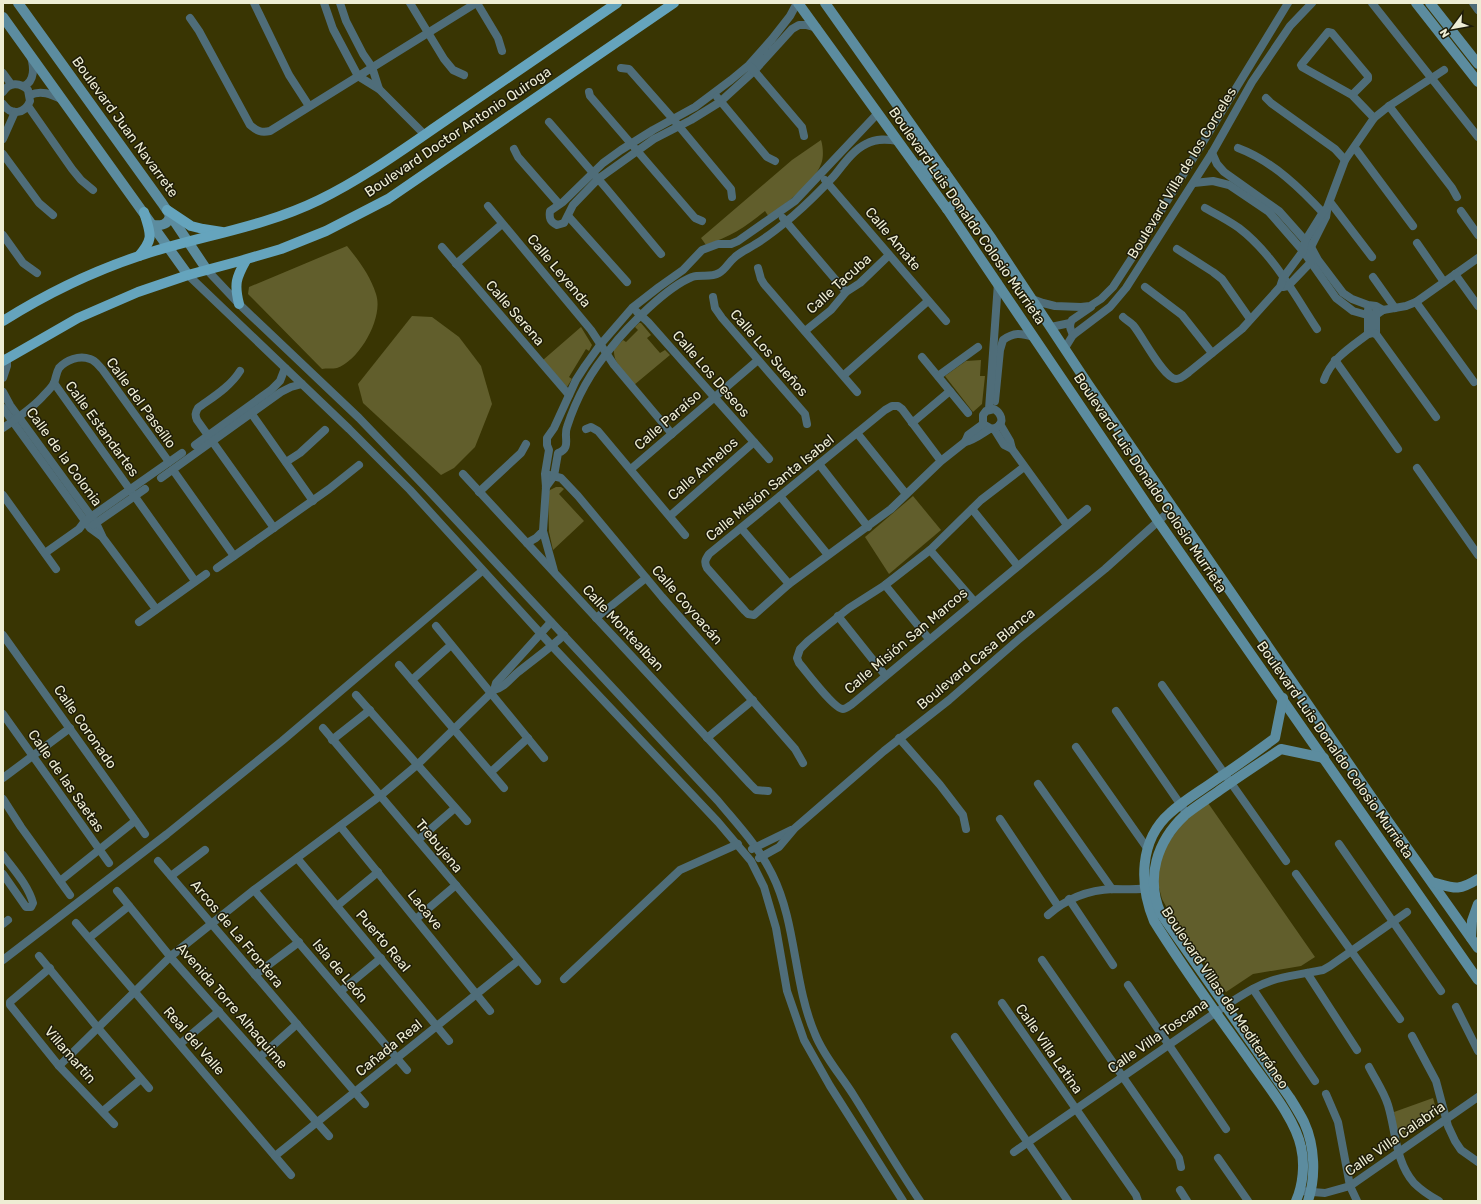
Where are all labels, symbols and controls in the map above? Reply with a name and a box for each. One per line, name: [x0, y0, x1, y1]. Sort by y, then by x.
north arrow: [1433, 8, 1473, 48]
text: N: [1437, 26, 1453, 40]
street label: Boulevard Juan Navarrete: [68, 53, 182, 201]
street label: Boulevard Doctor Antonio Quiroga: [362, 63, 554, 201]
street label: Boulevard Villa de los Corceles: [1124, 84, 1240, 262]
street label: Boulevard Luis Donaldo Colosio Murrieta: [885, 104, 1049, 328]
street label: Calle Amate: [862, 204, 925, 274]
street label: Calle Leyenda: [523, 231, 595, 311]
street label: Calle Tacuba: [803, 250, 875, 318]
street label: Calle Serena: [482, 277, 548, 349]
street label: Calle Los Sueños: [726, 306, 812, 400]
street label: Calle Los Deseos: [669, 327, 753, 421]
street label: Calle del Paseíllo: [102, 354, 180, 452]
street label: Boulevard Luis Donaldo Colosio Murrieta: [1070, 370, 1230, 596]
street label: Calle Estandartes: [62, 378, 142, 480]
street label: Calle Paraíso: [631, 386, 705, 454]
street label: Calle de la Colonia: [23, 404, 105, 510]
street label: Calle Misión Santa Isabel: [703, 431, 837, 545]
street label: Calle Anhelos: [664, 434, 742, 504]
street label: Calle Coyoacán: [648, 562, 726, 648]
street label: Calle Montealban: [579, 581, 667, 675]
street label: Calle Misión San Marcos: [841, 585, 971, 697]
street label: Boulevard Casa Blanca: [914, 605, 1038, 713]
street label: Boulevard Luis Donaldo Colosio Murrieta: [1253, 638, 1417, 862]
street label: Calle Coronado: [50, 682, 120, 772]
street label: Calle de las Saetas: [24, 727, 108, 835]
street label: Trebujena: [412, 816, 466, 876]
street label: Arcos de La Frontera: [187, 877, 287, 991]
street label: Lacave: [404, 887, 446, 933]
street label: Boulevard Villas del Mediterráneo: [1158, 904, 1292, 1092]
street label: Puerto Real: [352, 907, 414, 975]
street label: Isla de León: [309, 936, 371, 1006]
street label: Avenida Torre Alhaquime: [173, 940, 291, 1072]
street label: Calle Villa Toscana: [1105, 995, 1211, 1077]
street label: Calle Villa Latina: [1012, 1001, 1086, 1097]
street label: Real del Valle: [160, 1003, 228, 1079]
street label: Cañada Real: [352, 1016, 426, 1080]
street label: Villamartin: [41, 1023, 99, 1087]
street label: Calle Villa Calabria: [1342, 1098, 1448, 1180]

